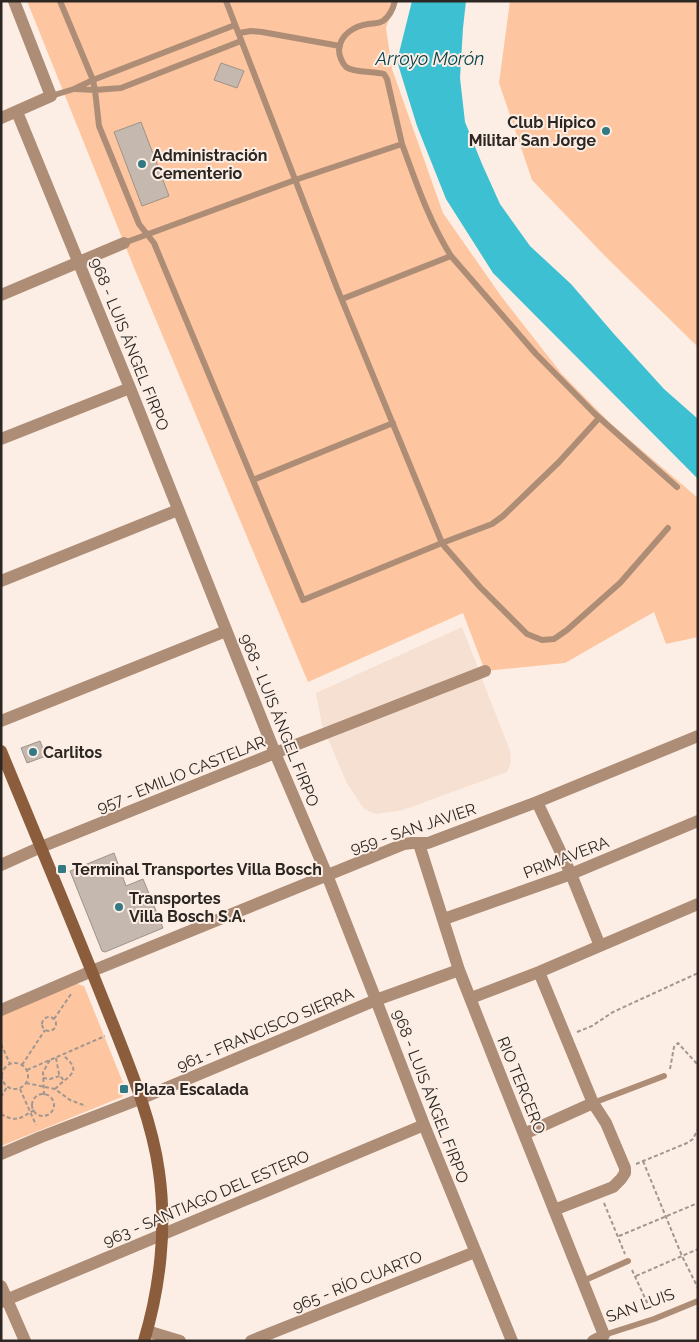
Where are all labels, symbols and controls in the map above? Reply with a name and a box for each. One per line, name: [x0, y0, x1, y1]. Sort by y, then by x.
water label: Arroyo Morón: [375, 48, 484, 69]
place label: Club Hípico Militar San Jorge: [469, 113, 596, 150]
marker: Club Hípico Militar San Jorge: [600, 125, 612, 137]
place label: Administración Cementerio: [152, 146, 267, 183]
marker: Administración Cementerio: [136, 158, 148, 170]
street label: 968 - LUIS ÁNGEL FIRPO: [86, 255, 174, 433]
street label: 968 - LUIS ÁNGEL FIRPO: [236, 631, 324, 809]
street label: 957 - EMILIO CASTELAR: [94, 732, 268, 817]
place label: Carlitos: [43, 743, 102, 762]
marker: Carlitos: [27, 746, 39, 758]
street label: 959 - SAN JAVIER: [348, 799, 478, 858]
street label: PRIMAVERA: [521, 832, 612, 882]
place label: Terminal Transportes Villa Bosch: [72, 860, 322, 879]
marker: Terminal Transportes Villa Bosch: [56, 863, 68, 875]
place label: Transportes Villa Bosch S.A.: [129, 889, 246, 926]
marker: Transportes Villa Bosch S.A.: [113, 901, 125, 913]
street label: 961 - FRANCISCO SIERRA: [174, 983, 357, 1075]
street label: 968 - LUIS ÁNGEL FIRPO: [389, 1006, 473, 1186]
street label: RIO TERCERO: [493, 1034, 550, 1137]
place label: Plaza Escalada: [134, 1080, 249, 1099]
marker: Plaza Escalada: [118, 1083, 130, 1095]
street label: 963 - SANTIAGO DEL ESTERO: [100, 1146, 312, 1251]
street label: 965 - RÍO CUARTO: [289, 1246, 425, 1316]
street label: SAN LUIS: [603, 1284, 677, 1327]

